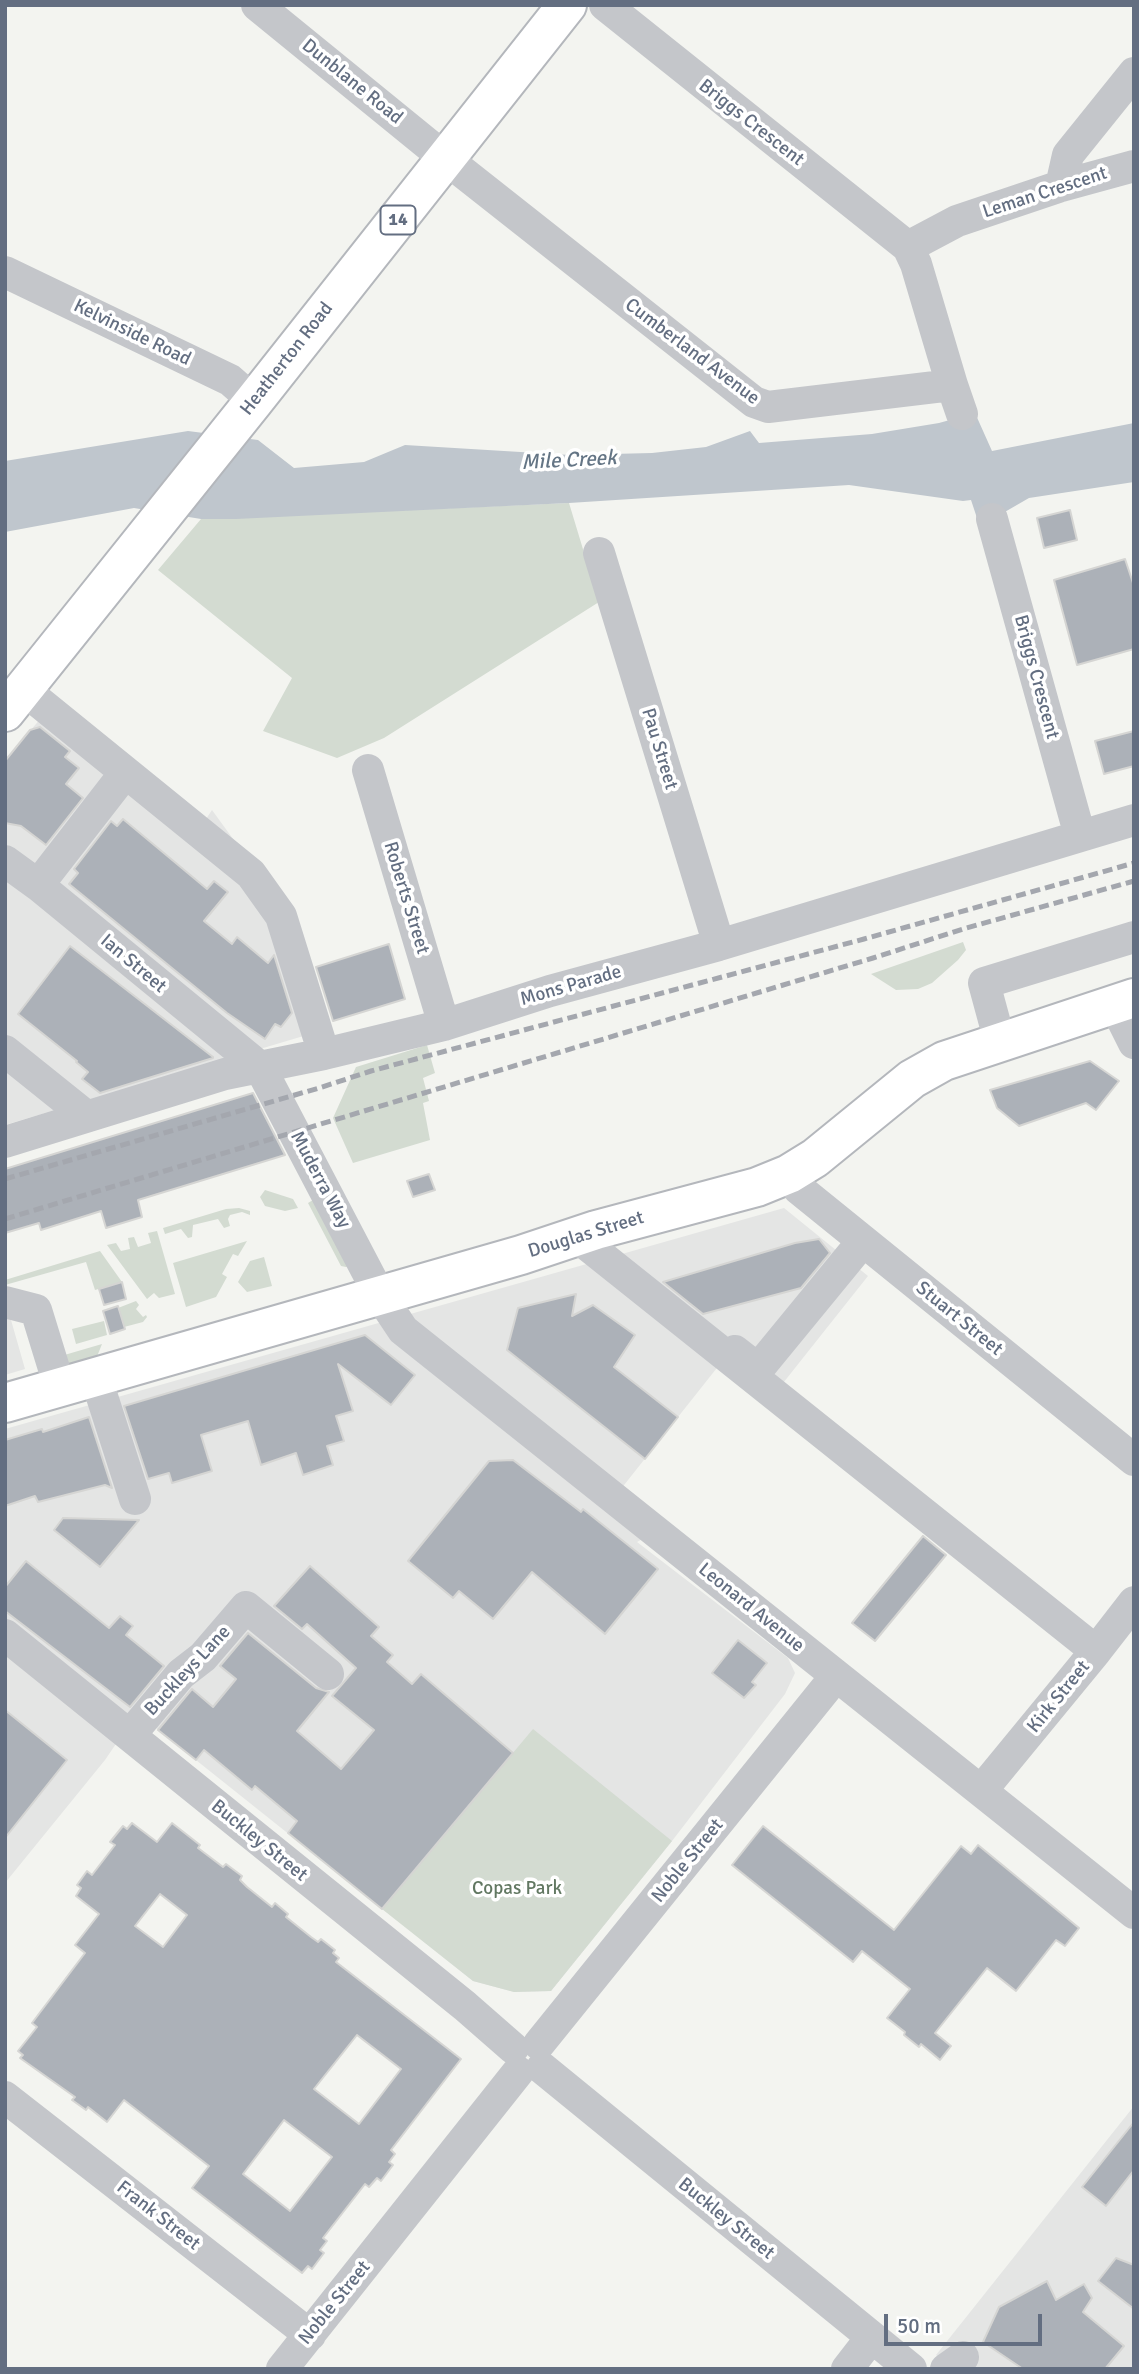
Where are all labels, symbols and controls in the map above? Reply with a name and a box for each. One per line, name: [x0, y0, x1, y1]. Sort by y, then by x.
street label: Dunblane Road: [297, 34, 407, 130]
street label: Briggs Crescent: [694, 75, 808, 171]
street label: Leman Crescent: [980, 162, 1110, 224]
road number: 14: [380, 205, 416, 234]
street label: Cumberland Avenue: [620, 294, 764, 410]
street label: Kelvinside Road: [70, 295, 194, 371]
street label: Heatherton Road: [236, 298, 338, 420]
water label: Mile Creek: [521, 446, 617, 476]
street label: Briggs Crescent: [1008, 612, 1064, 742]
street label: Pau Street: [636, 705, 682, 793]
street label: Roberts Street: [378, 839, 434, 957]
street label: Ian Street: [95, 930, 171, 998]
street label: Mons Parade: [518, 961, 624, 1011]
street label: Muderra Way: [285, 1128, 355, 1232]
street label: Douglas Street: [525, 1207, 647, 1263]
street label: Stuart Street: [911, 1277, 1007, 1361]
street label: Leonard Avenue: [694, 1558, 808, 1658]
street label: Buckleys Lane: [140, 1621, 236, 1721]
street label: Kirk Street: [1023, 1656, 1095, 1738]
street label: Buckley Street: [206, 1795, 312, 1887]
street label: Noble Street: [647, 1814, 729, 1908]
park label: Copas Park: [472, 1878, 562, 1900]
street label: Buckley Street: [673, 2173, 779, 2265]
street label: Frank Street: [112, 2176, 204, 2256]
street label: Noble Street: [294, 2256, 376, 2350]
scale bar: [887, 2300, 1044, 2344]
text: 50 m: [897, 2313, 941, 2339]

